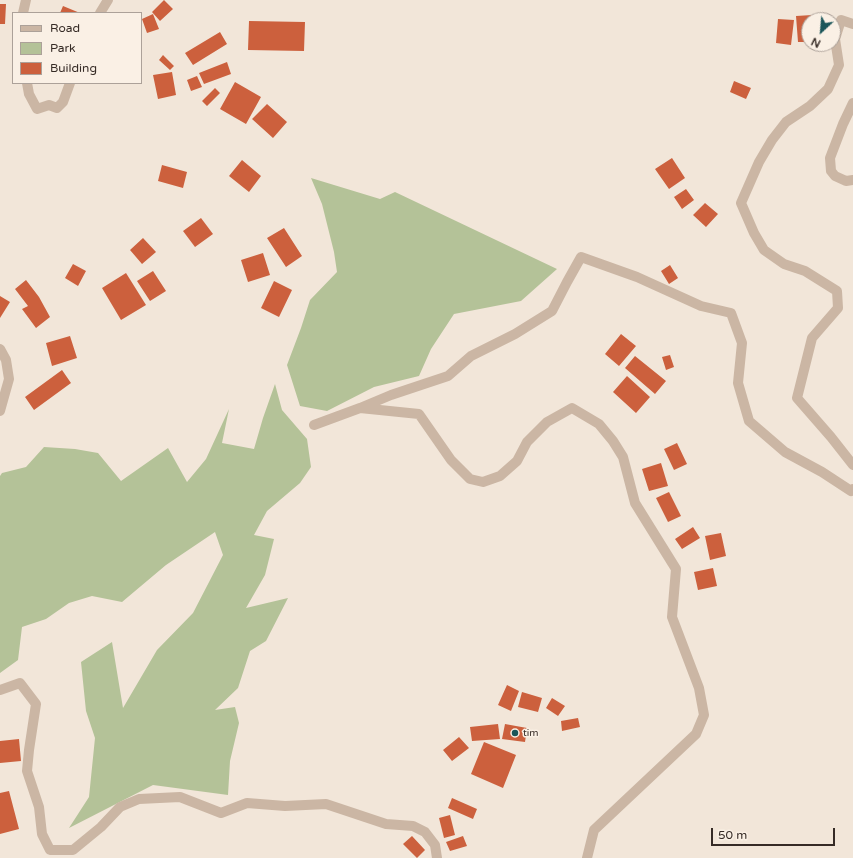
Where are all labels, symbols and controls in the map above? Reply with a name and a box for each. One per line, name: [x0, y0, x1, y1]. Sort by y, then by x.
legend: [12, 12, 142, 84]
north arrow: [801, 12, 841, 52]
text: Road: [50, 21, 80, 35]
text: N: [809, 35, 823, 50]
text: Park: [50, 41, 76, 55]
text: Building: [50, 61, 97, 75]
place label: tim: [523, 727, 538, 739]
marker: tim: [510, 728, 520, 738]
scale bar: [713, 820, 837, 846]
text: 50 m: [718, 828, 747, 842]

